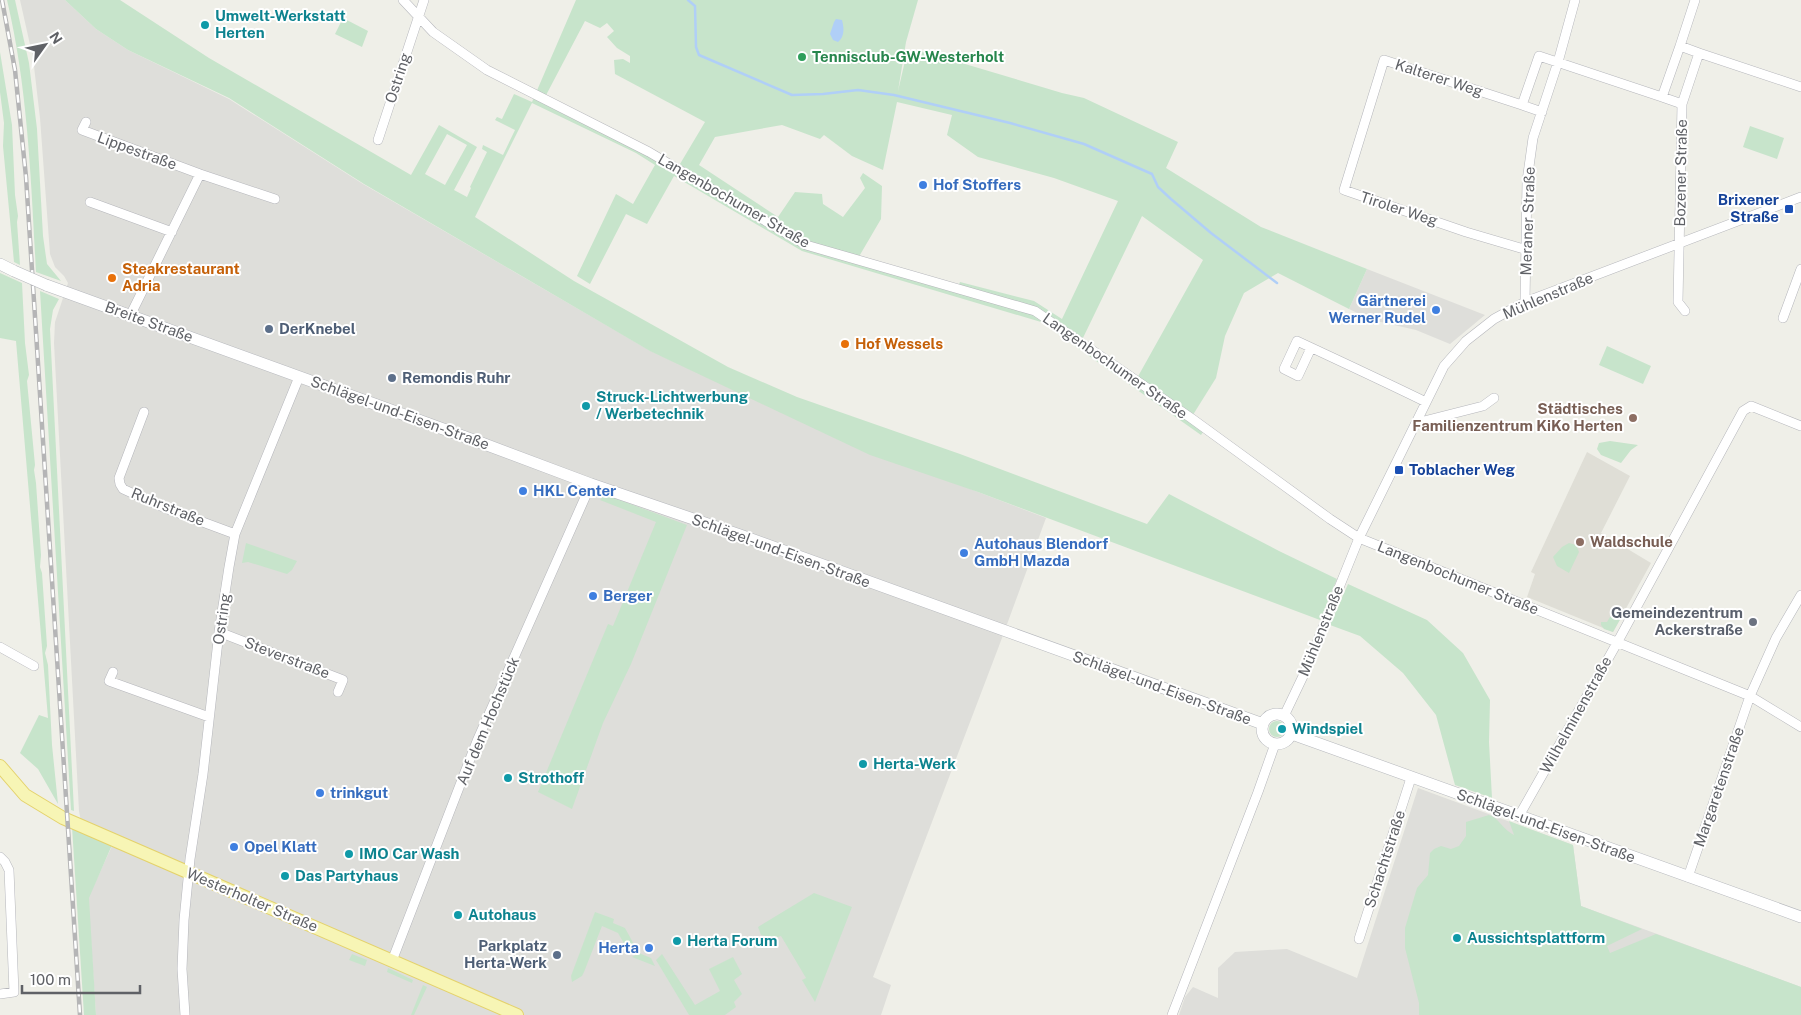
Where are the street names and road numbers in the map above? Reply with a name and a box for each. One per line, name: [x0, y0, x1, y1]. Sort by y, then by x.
street label: Ostring: [381, 51, 414, 105]
street label: Kalterer Weg: [1393, 55, 1485, 100]
street label: Bozener Straße: [1671, 119, 1690, 227]
street label: Lippestraße: [95, 128, 179, 173]
street label: Langenbochumer Straße: [655, 150, 813, 251]
street label: Meraner Straße: [1517, 166, 1538, 276]
street label: Tiroler Weg: [1358, 188, 1440, 229]
street label: Mühlenstraße: [1500, 269, 1596, 322]
street label: Breite Straße: [103, 298, 196, 345]
street label: Langenbochumer Straße: [1040, 309, 1191, 422]
street label: Schlägel-und-Eisen-Straße: [309, 372, 492, 453]
street label: Ruhrstraße: [129, 484, 207, 529]
street label: Schlägel-und-Eisen-Straße: [690, 510, 873, 591]
street label: Langenbochumer Straße: [1375, 537, 1541, 618]
street label: Mühlenstraße: [1295, 583, 1346, 679]
street label: Ostring: [209, 592, 234, 646]
street label: Steverstraße: [242, 633, 332, 682]
street label: Schlägel-und-Eisen-Straße: [1071, 647, 1254, 728]
street label: Wilhelminenstraße: [1536, 653, 1615, 776]
street label: Auf dem Hochstück: [453, 654, 522, 787]
street label: Margaretenstraße: [1690, 725, 1747, 849]
street label: Schlägel-und-Eisen-Straße: [1455, 785, 1638, 866]
street label: Schachtstraße: [1361, 808, 1408, 910]
street label: Westerholter Straße: [184, 864, 320, 935]

